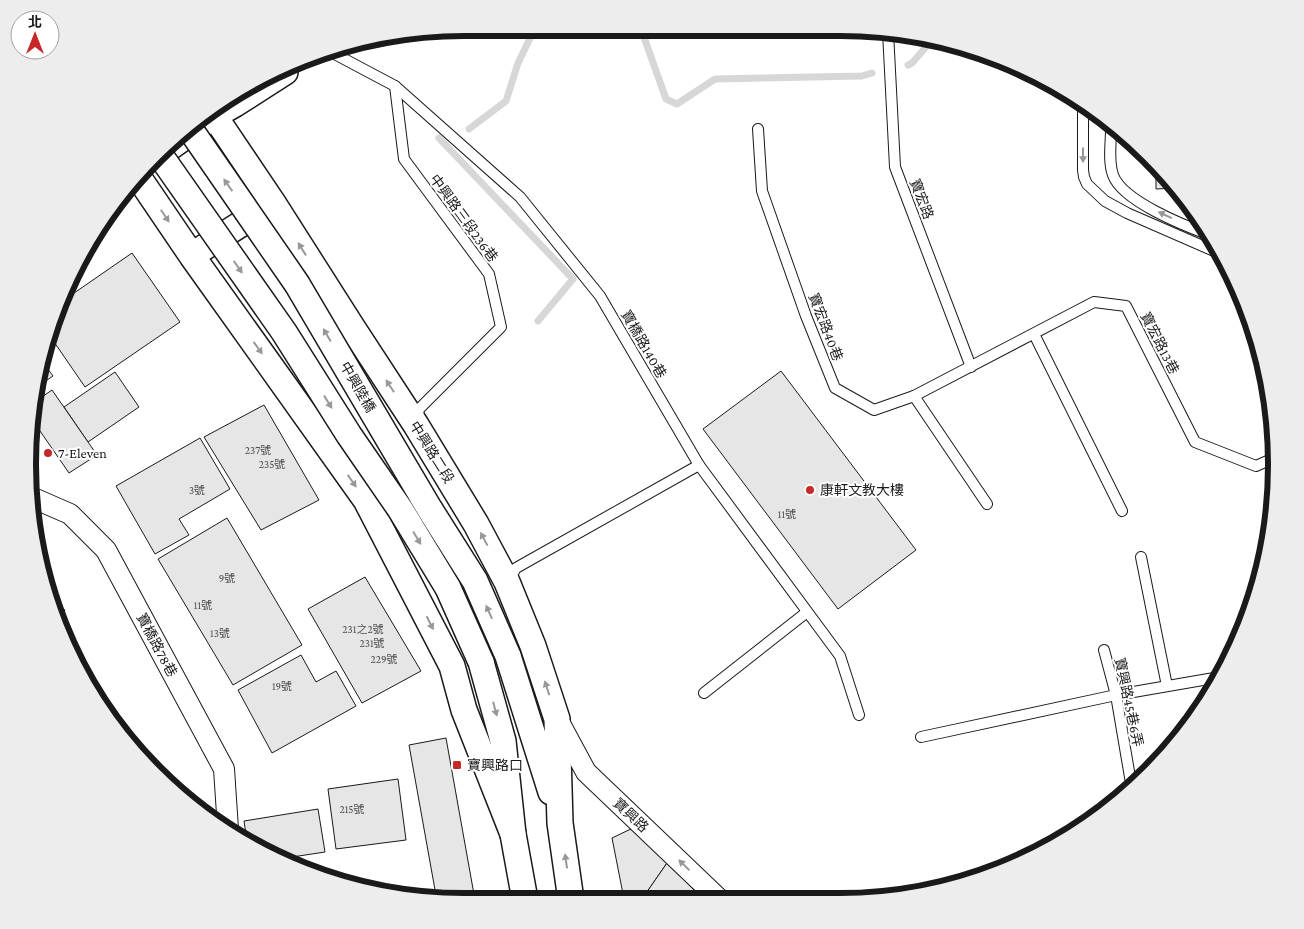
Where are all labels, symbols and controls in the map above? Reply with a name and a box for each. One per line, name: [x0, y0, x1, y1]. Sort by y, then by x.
north arrow: [10, 10, 60, 60]
text: 北: [28, 14, 42, 30]
one-way arrow: [1079, 147, 1087, 163]
street label: 中興路三段236巷: [427, 171, 501, 265]
street label: 寶宏路: [907, 177, 937, 221]
one-way arrow: [223, 179, 233, 192]
one-way arrow: [160, 209, 169, 222]
one-way arrow: [1158, 211, 1172, 219]
one-way arrow: [298, 242, 307, 255]
one-way arrow: [233, 260, 243, 274]
street label: 寶宏路40巷: [806, 291, 846, 363]
street label: 寶橋路140巷: [618, 307, 670, 381]
street label: 寶宏路13巷: [1138, 309, 1182, 377]
one-way arrow: [323, 329, 332, 342]
one-way arrow: [253, 341, 264, 354]
street label: 中興陸橋: [337, 359, 379, 415]
one-way arrow: [385, 379, 395, 392]
one-way arrow: [324, 395, 333, 409]
street label: 中興路二段: [407, 418, 457, 486]
house number: 237號: [245, 444, 271, 456]
place label: 7-Eleven: [58, 445, 107, 461]
marker: 7-Eleven: [42, 447, 54, 459]
house number: 235號: [259, 458, 285, 470]
one-way arrow: [347, 474, 357, 488]
place label: 康軒文教大樓: [820, 482, 904, 498]
house number: 3號: [189, 484, 205, 496]
marker: 康軒文教大樓: [804, 484, 816, 496]
house number: 11號: [778, 508, 796, 520]
one-way arrow: [413, 531, 422, 544]
one-way arrow: [480, 532, 488, 546]
house number: 9號: [219, 572, 235, 584]
house number: 11號: [194, 599, 212, 611]
one-way arrow: [484, 605, 492, 619]
street label: 寶橋路78巷: [134, 610, 180, 680]
one-way arrow: [426, 616, 434, 631]
house number: 231之2號: [342, 623, 384, 635]
house number: 13號: [210, 627, 230, 639]
house number: 231號: [359, 637, 385, 649]
house number: 229號: [370, 653, 398, 665]
street label: 寶興路45巷6弄: [1112, 656, 1146, 748]
house number: 19號: [272, 680, 292, 692]
one-way arrow: [543, 681, 550, 696]
one-way arrow: [491, 702, 499, 717]
place label: 寶興路口: [467, 757, 523, 773]
marker: 寶興路口: [451, 759, 463, 771]
street label: 寶興路: [610, 795, 652, 835]
house number: 215號: [339, 803, 365, 815]
one-way arrow: [562, 853, 570, 869]
one-way arrow: [678, 859, 690, 871]

